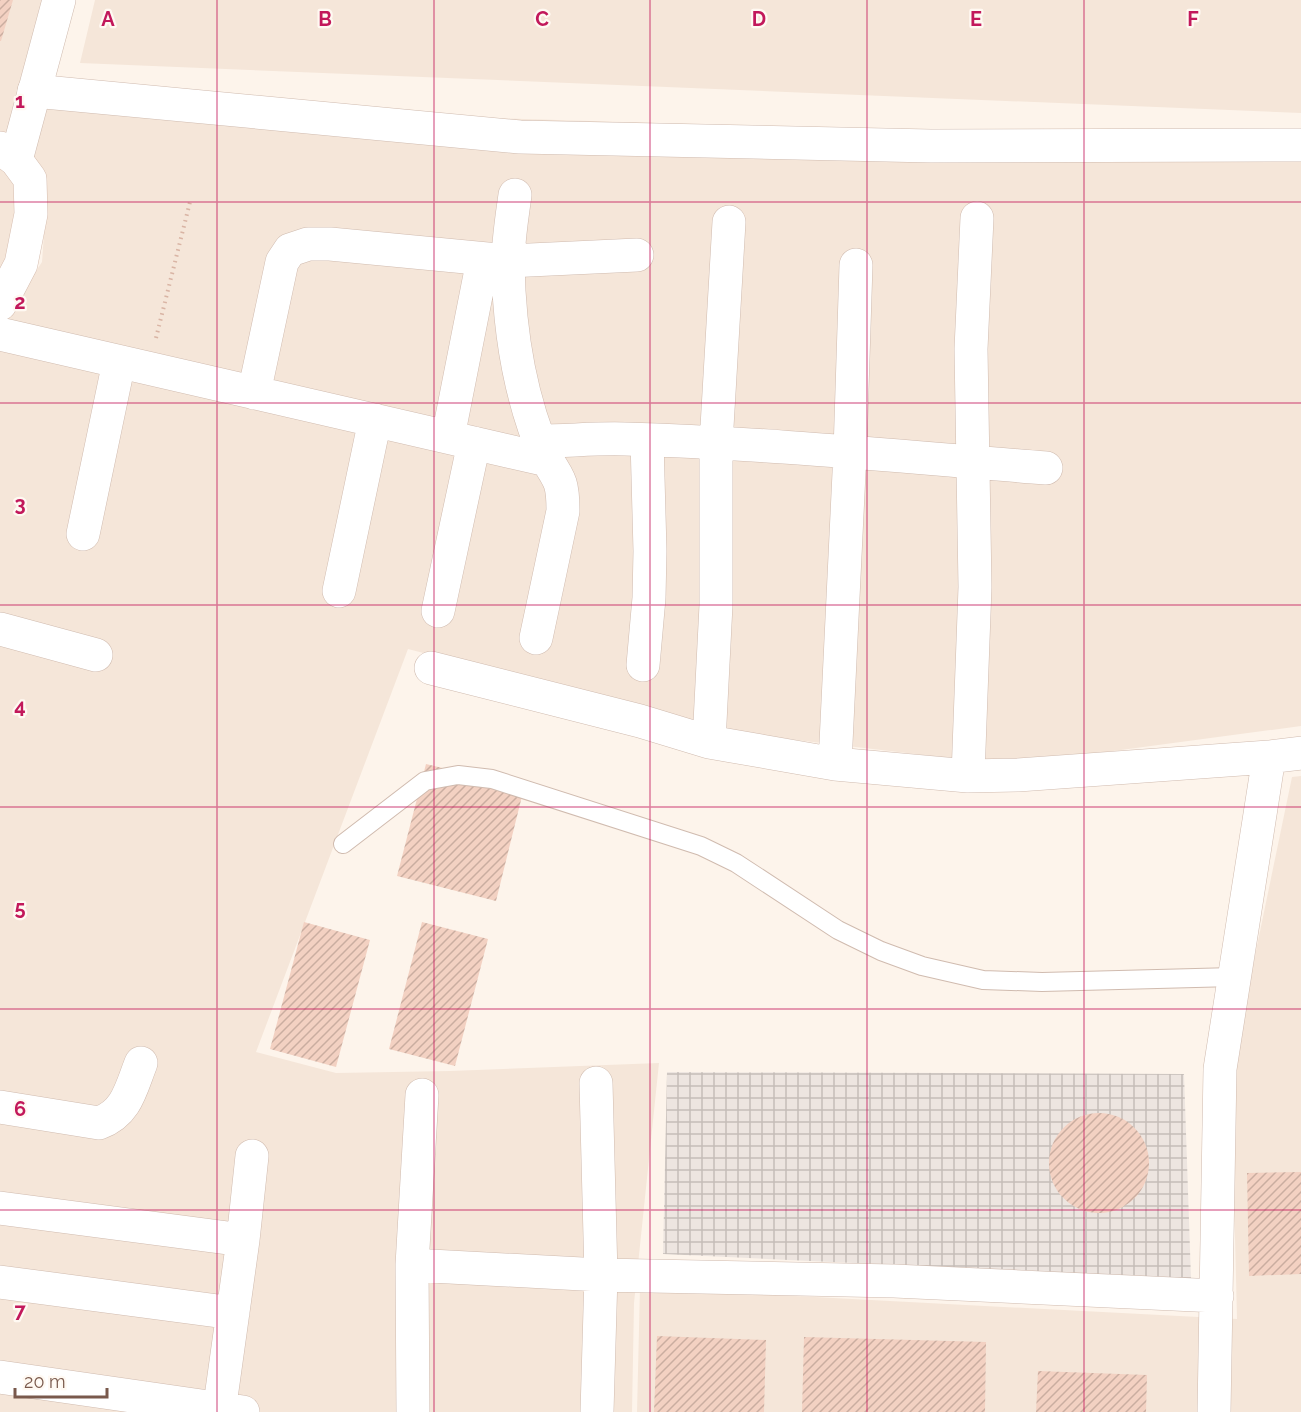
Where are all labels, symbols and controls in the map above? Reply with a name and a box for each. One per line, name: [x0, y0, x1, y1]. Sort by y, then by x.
text: A: [101, 7, 115, 31]
text: B: [318, 7, 332, 31]
text: C: [535, 7, 549, 31]
text: D: [752, 7, 766, 31]
text: E: [970, 7, 982, 31]
text: F: [1187, 7, 1199, 31]
text: 1: [15, 89, 25, 113]
text: 2: [14, 290, 26, 314]
text: 3: [14, 492, 26, 516]
text: 4: [14, 694, 26, 718]
text: 5: [14, 896, 26, 920]
text: 6: [14, 1097, 26, 1121]
text: 7: [14, 1299, 26, 1323]
scale bar: [15, 1361, 106, 1399]
text: 20 m: [24, 1371, 66, 1392]

